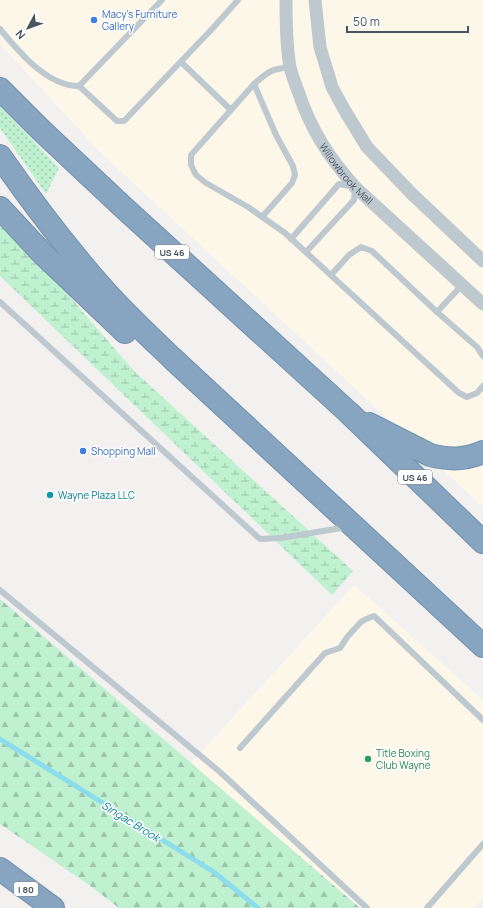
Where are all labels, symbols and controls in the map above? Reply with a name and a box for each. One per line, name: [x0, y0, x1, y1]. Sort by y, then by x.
place label: Macy's Furniture Gallery: [102, 7, 178, 33]
north arrow: [8, 8, 48, 48]
scale bar: [347, 8, 468, 34]
text: 50 m: [353, 13, 380, 30]
marker: Macy's Furniture Gallery: [89, 15, 99, 25]
text: N: [12, 27, 28, 43]
street label: Willowbrook Mall: [316, 140, 376, 207]
road number: US 46: [155, 245, 189, 259]
place label: Shopping Mall: [91, 444, 156, 458]
marker: Shopping Mall: [78, 446, 88, 456]
road number: US 46: [398, 470, 432, 484]
place label: Wayne Plaza LLC: [58, 488, 135, 502]
marker: Wayne Plaza LLC: [45, 490, 55, 500]
place label: Title Boxing Club Wayne: [376, 746, 431, 772]
marker: Title Boxing Club Wayne: [363, 754, 373, 764]
water label: Singac Brook: [99, 797, 164, 846]
road number: I 80: [14, 882, 38, 896]

